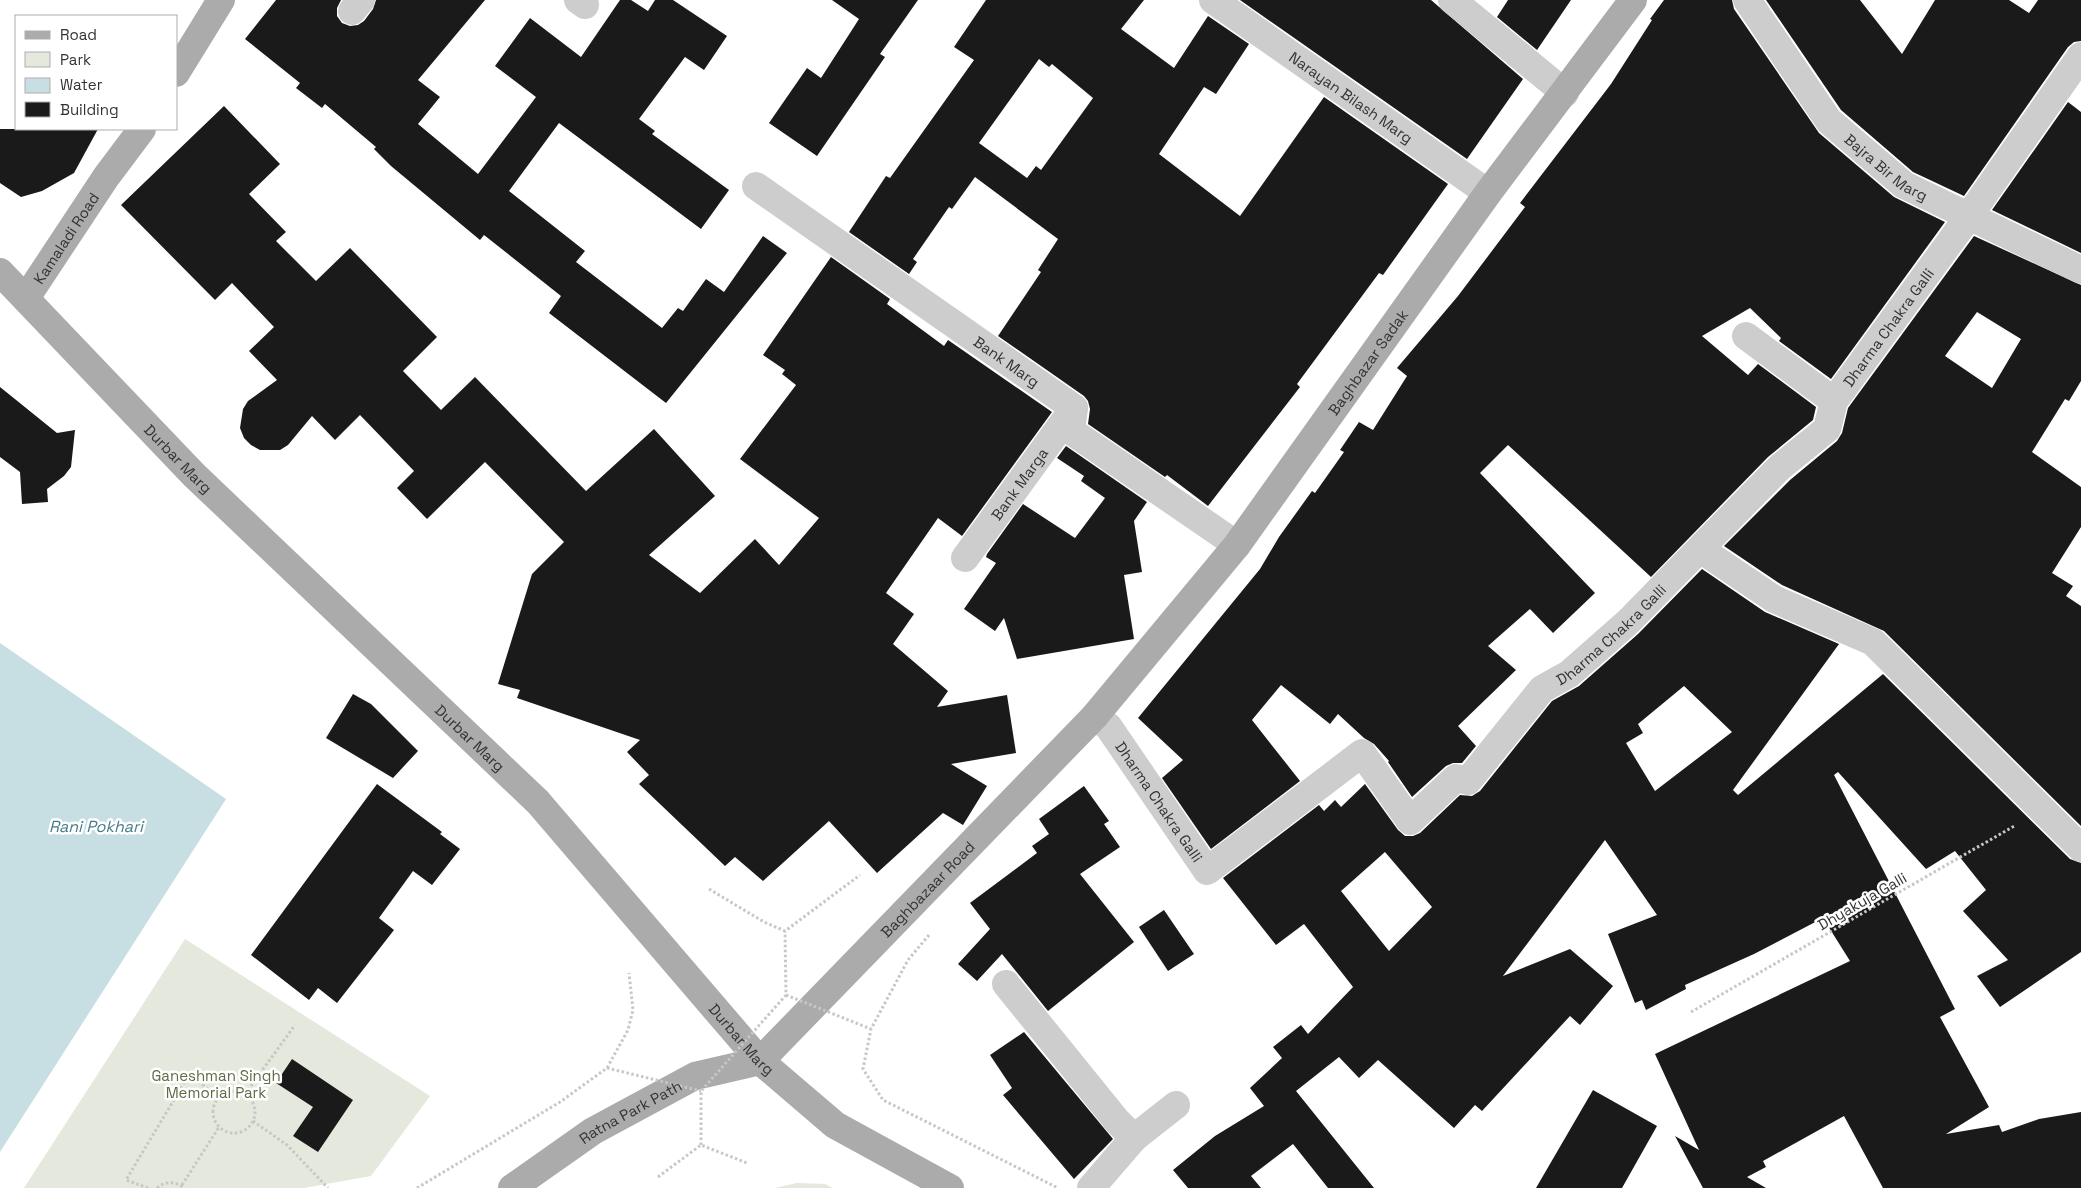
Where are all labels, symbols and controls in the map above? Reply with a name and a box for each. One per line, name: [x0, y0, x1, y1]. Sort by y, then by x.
legend: [15, 15, 178, 130]
text: Road: [60, 25, 97, 44]
street label: Narayan Bilash Marg: [1286, 47, 1417, 147]
text: Park: [60, 50, 91, 69]
text: Water: [60, 75, 103, 94]
text: Building: [60, 100, 119, 119]
street label: Bajra Bir Marg: [1841, 129, 1931, 204]
street label: Kamaladi Road: [29, 189, 103, 287]
street label: Dharma Chakra Galli: [1838, 264, 1937, 390]
street label: Baghbazar Sadak: [1323, 305, 1412, 419]
street label: Bank Marg: [970, 332, 1044, 391]
street label: Durbar Marg: [141, 420, 216, 497]
street label: Bank Marga: [986, 443, 1052, 524]
street label: Dharma Chakra Galli: [1553, 580, 1670, 689]
street label: Durbar Marg: [431, 700, 509, 775]
street label: Dharma Chakra Galli: [1112, 737, 1207, 865]
water label: Rani Pokhari: [49, 816, 145, 837]
street label: Baghbazaar Road: [876, 837, 978, 941]
street label: Dhyakuja Galli: [1814, 868, 1910, 934]
street label: Durbar Marg: [705, 999, 778, 1079]
park label: Ganeshman Singh Memorial Park: [151, 1066, 281, 1102]
street label: Ratna Park Path: [575, 1076, 685, 1148]

